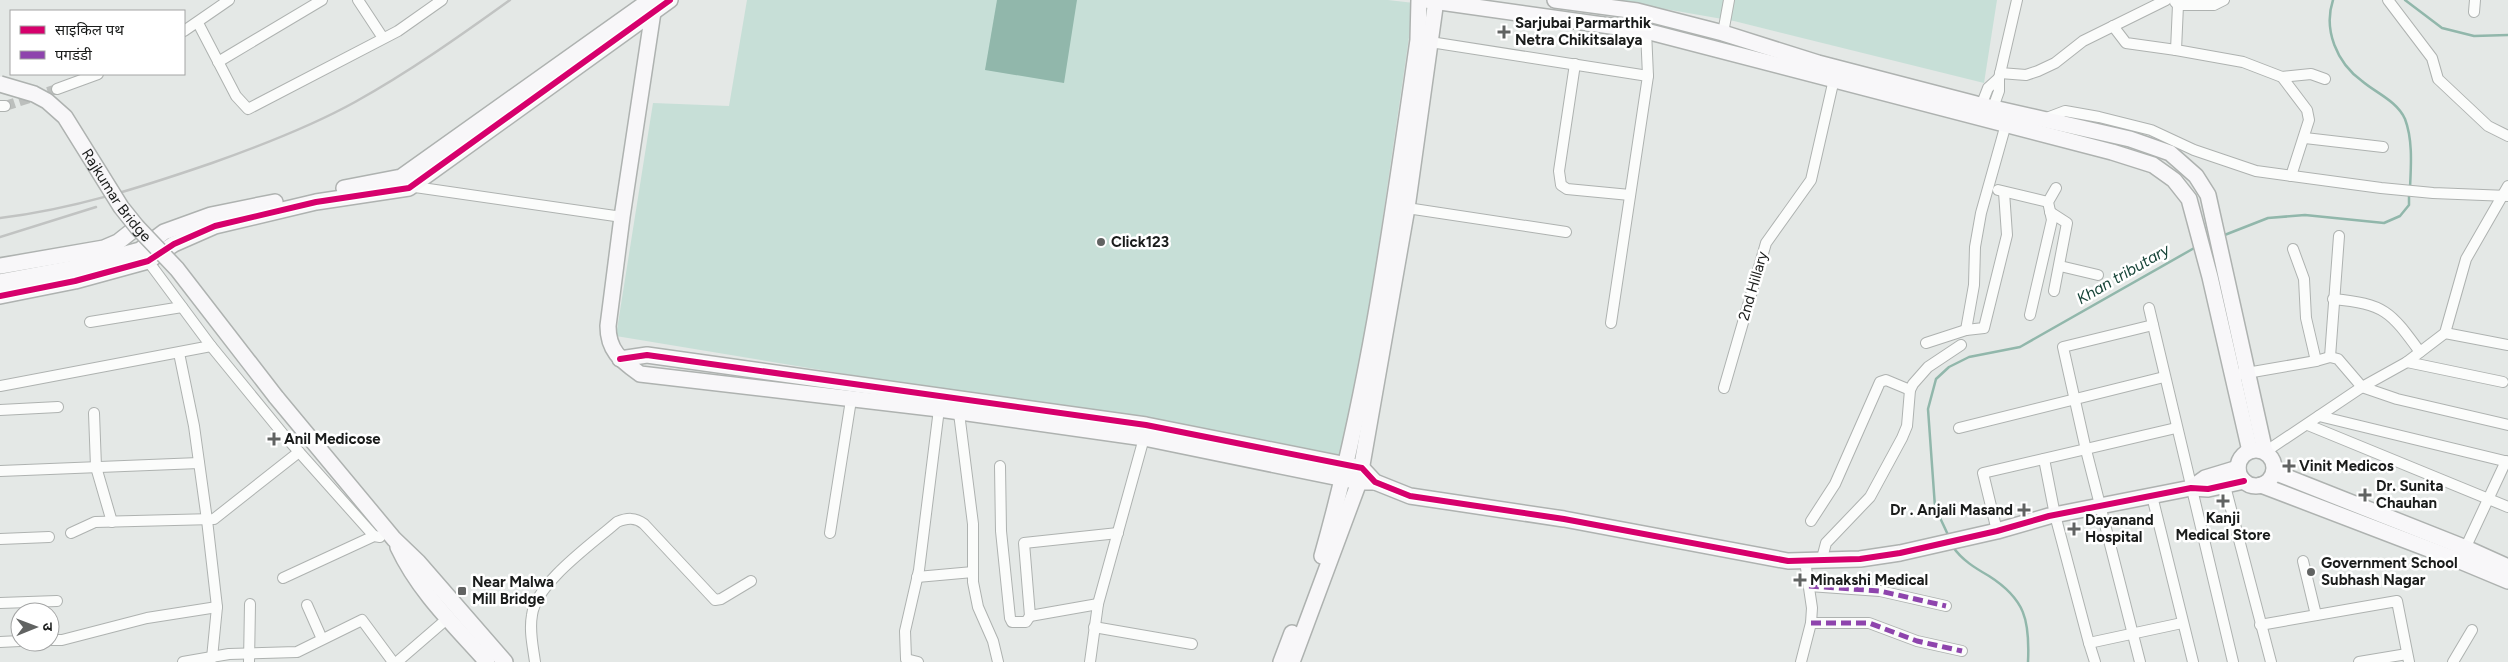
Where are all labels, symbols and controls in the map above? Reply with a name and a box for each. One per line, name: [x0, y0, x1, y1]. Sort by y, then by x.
legend: [10, 10, 185, 75]
place label: Sarjubai Parmarthik Netra Chikitsalaya: [1515, 14, 1651, 49]
text: साइकिल पथ: [55, 21, 124, 39]
marker: Sarjubai Parmarthik Netra Chikitsalaya: [1497, 25, 1511, 39]
text: पगडंडी: [55, 46, 93, 64]
street label: Rajkumar Bridge: [78, 145, 155, 245]
place label: Click123: [1111, 233, 1169, 251]
marker: Click123: [1095, 236, 1107, 248]
water label: Khan tributary: [2073, 239, 2173, 308]
street label: 2nd Hillary: [1735, 249, 1771, 323]
place label: Anil Medicose: [284, 430, 381, 448]
marker: Anil Medicose: [268, 433, 280, 445]
place label: Vinit Medicos: [2299, 457, 2394, 475]
marker: Vinit Medicos: [2283, 460, 2295, 472]
place label: Dr. Sunita Chauhan: [2376, 477, 2443, 512]
marker: Dr. Sunita Chauhan: [2358, 488, 2372, 502]
marker: Kanji Medical Store: [2217, 495, 2229, 507]
place label: Dr . Anjali Masand: [1890, 501, 2013, 519]
marker: Dr . Anjali Masand: [2017, 503, 2031, 517]
place label: Kanji Medical Store: [2175, 509, 2271, 544]
place label: Dayanand Hospital: [2085, 511, 2154, 546]
marker: Dayanand Hospital: [2067, 522, 2081, 536]
place label: Government School Subhash Nagar: [2321, 554, 2458, 589]
marker: Government School Subhash Nagar: [2305, 566, 2317, 578]
place label: Minakshi Medical: [1810, 571, 1928, 589]
place label: Near Malwa Mill Bridge: [472, 573, 554, 608]
marker: Minakshi Medical: [1794, 574, 1806, 586]
marker: Near Malwa Mill Bridge: [456, 585, 468, 597]
north arrow: [10, 602, 60, 652]
text: उ: [39, 623, 56, 632]

